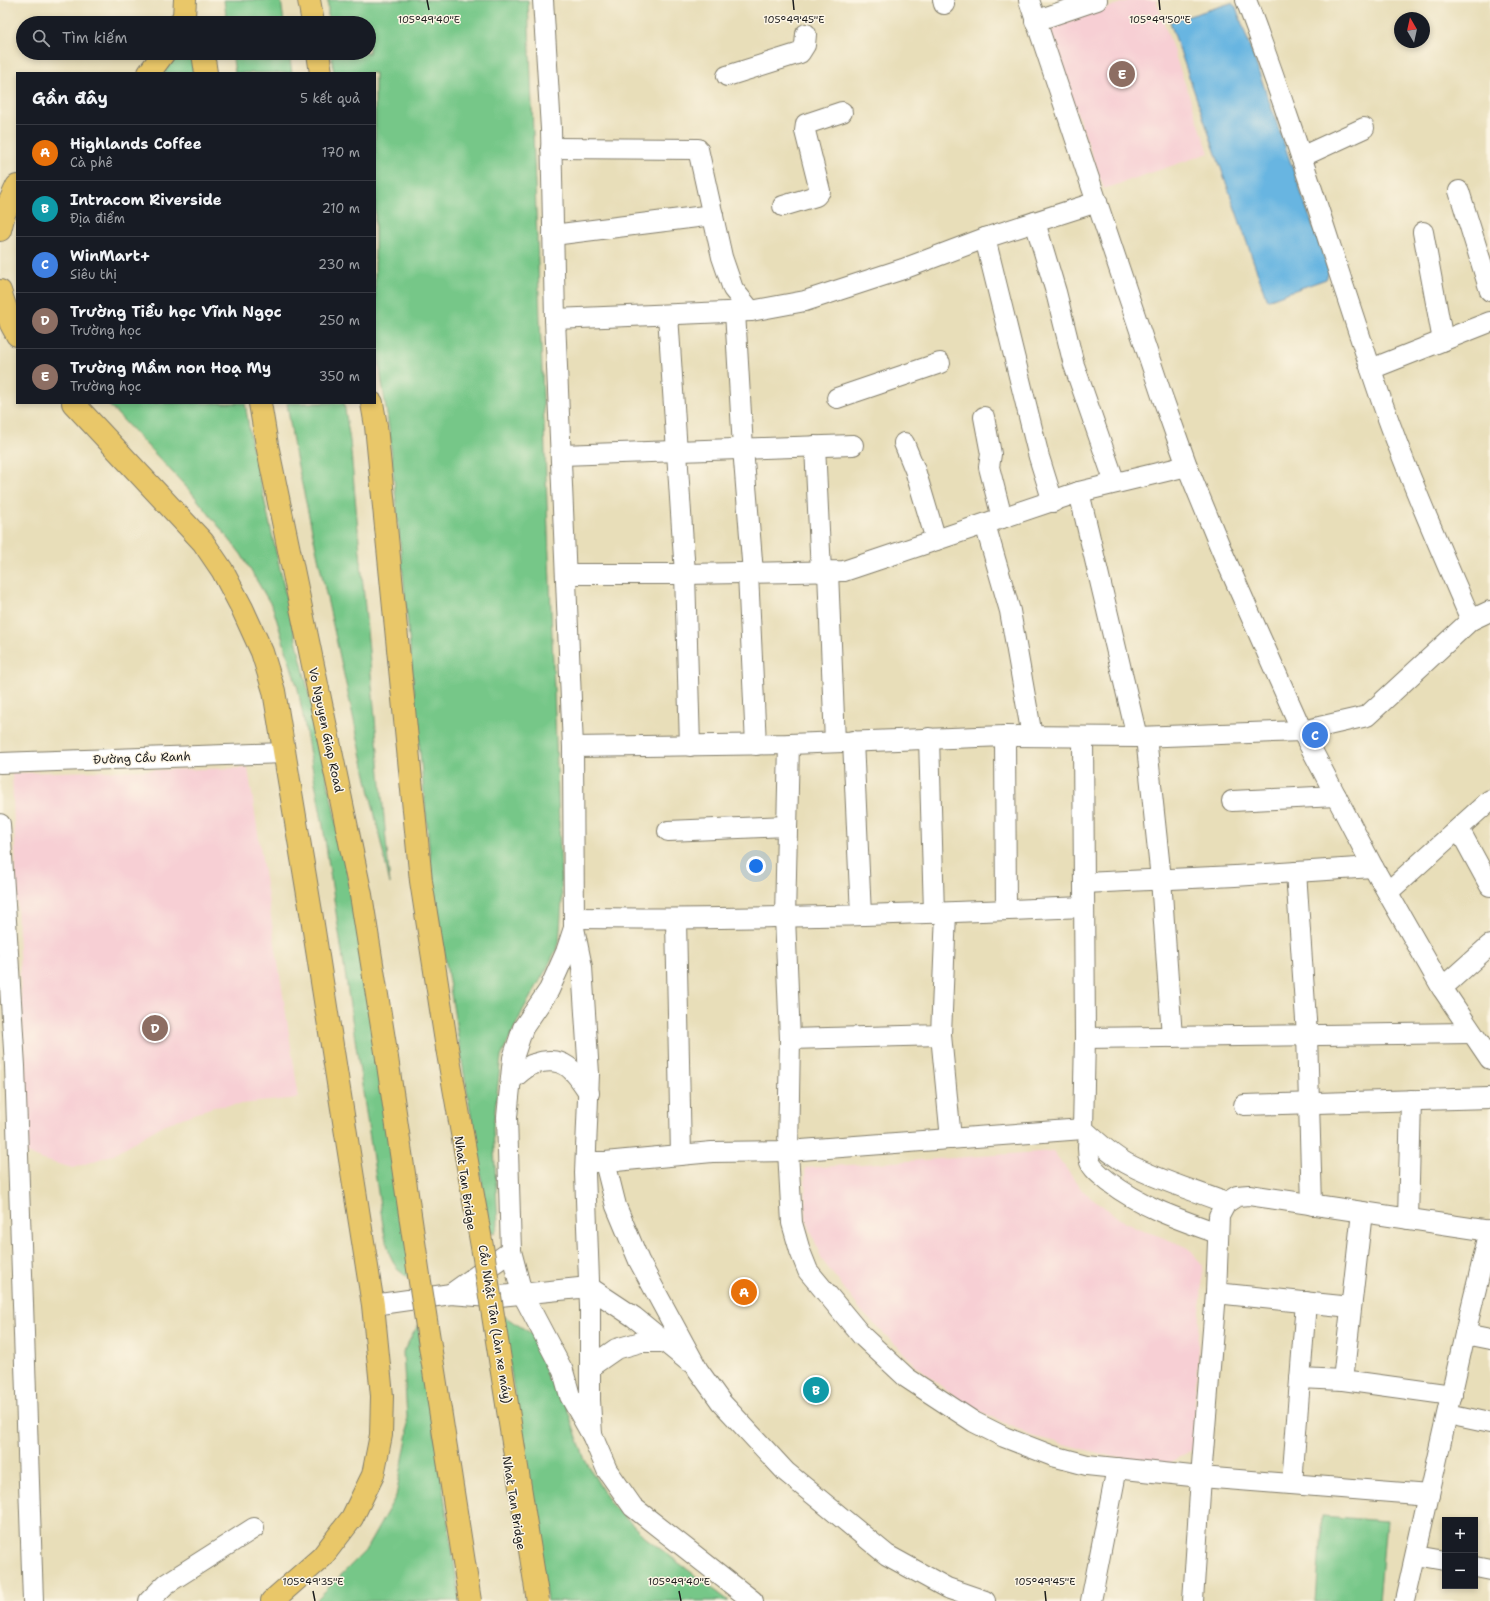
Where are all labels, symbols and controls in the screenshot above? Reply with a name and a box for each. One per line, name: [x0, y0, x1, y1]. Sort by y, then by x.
north arrow: [1394, 12, 1430, 48]
text: 105°49'40"E: [398, 13, 460, 26]
text: 105°49'45"E: [764, 13, 824, 26]
text: 105°49'50"E: [1129, 13, 1191, 26]
search box: [16, 16, 376, 60]
icon: search: [30, 27, 52, 49]
text: Tìm kiếm: [62, 28, 127, 48]
pin: E: [1109, 59, 1135, 89]
text: Gần đây: [32, 87, 108, 109]
text: 5 kết quả: [300, 90, 360, 107]
text: Highlands Coffee: [70, 134, 202, 154]
text: A: [40, 144, 50, 161]
text: 170 m: [322, 144, 360, 161]
text: Cà phê: [70, 154, 113, 171]
text: Intracom Riverside: [70, 190, 222, 210]
text: B: [41, 200, 49, 217]
text: 210 m: [322, 200, 360, 217]
text: Địa điểm: [70, 210, 125, 227]
text: WinMart+: [70, 246, 150, 266]
text: C: [41, 256, 49, 273]
text: 230 m: [318, 256, 360, 273]
text: Siêu thị: [70, 266, 117, 283]
text: Trường Tiểu học Vĩnh Ngọc: [70, 302, 282, 322]
text: D: [40, 312, 50, 329]
text: 250 m: [319, 312, 360, 329]
text: Trường học: [70, 322, 141, 339]
text: Trường Mầm non Hoạ My: [70, 358, 271, 378]
text: E: [41, 368, 49, 385]
text: 350 m: [319, 368, 360, 385]
text: Trường học: [70, 378, 141, 395]
street label: Vo Nguyen Giap Road: [305, 666, 347, 794]
pin: C: [1302, 720, 1328, 750]
street label: Đường Cầu Ranh: [93, 748, 191, 768]
your location: [746, 856, 766, 876]
pin: D: [142, 1013, 168, 1043]
street label: Nhat Tan Bridge: [450, 1135, 480, 1231]
street label: Cầu Nhật Tân (Làn xe máy): [475, 1244, 515, 1405]
pin: A: [731, 1277, 757, 1307]
pin: B: [803, 1375, 829, 1405]
street label: Nhat Tan Bridge: [499, 1455, 529, 1551]
map controls: [1442, 1517, 1478, 1589]
button: +: [1442, 1517, 1478, 1553]
button: −: [1442, 1553, 1478, 1589]
text: 105°49'35"E: [283, 1575, 343, 1588]
text: 105°49'40"E: [648, 1575, 710, 1588]
text: 105°49'45"E: [1015, 1575, 1075, 1588]

